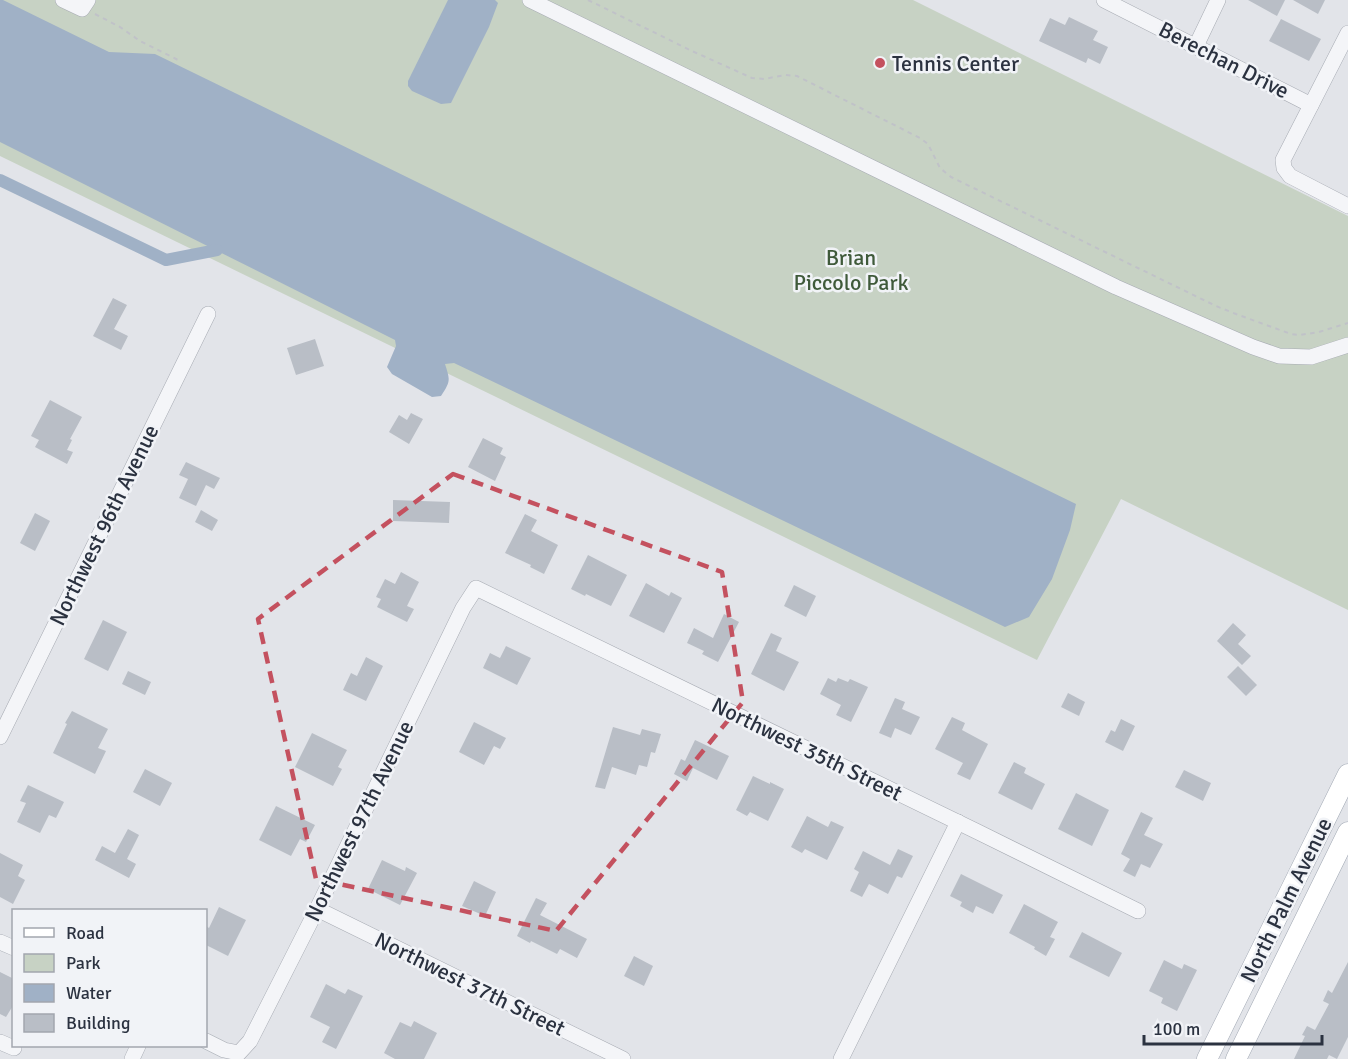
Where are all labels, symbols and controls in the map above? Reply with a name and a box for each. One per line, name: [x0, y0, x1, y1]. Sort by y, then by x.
street label: Berechan Drive: [1154, 16, 1294, 104]
place label: Tennis Center: [892, 50, 1019, 77]
marker: Tennis Center: [873, 56, 887, 70]
park label: Brian Piccolo Park: [793, 244, 909, 296]
street label: Northwest 96th Avenue: [44, 420, 164, 630]
street label: Northwest 35th Street: [707, 691, 907, 807]
street label: Northwest 97th Avenue: [299, 716, 419, 926]
street label: North Palm Avenue: [1234, 813, 1338, 987]
legend: [12, 909, 207, 1047]
text: Road: [66, 922, 105, 944]
street label: Northwest 37th Street: [370, 926, 570, 1042]
text: Park: [66, 952, 101, 974]
text: Water: [66, 982, 112, 1004]
scale bar: [1144, 1008, 1322, 1046]
text: Building: [66, 1012, 130, 1034]
text: 100 m: [1153, 1018, 1200, 1040]

